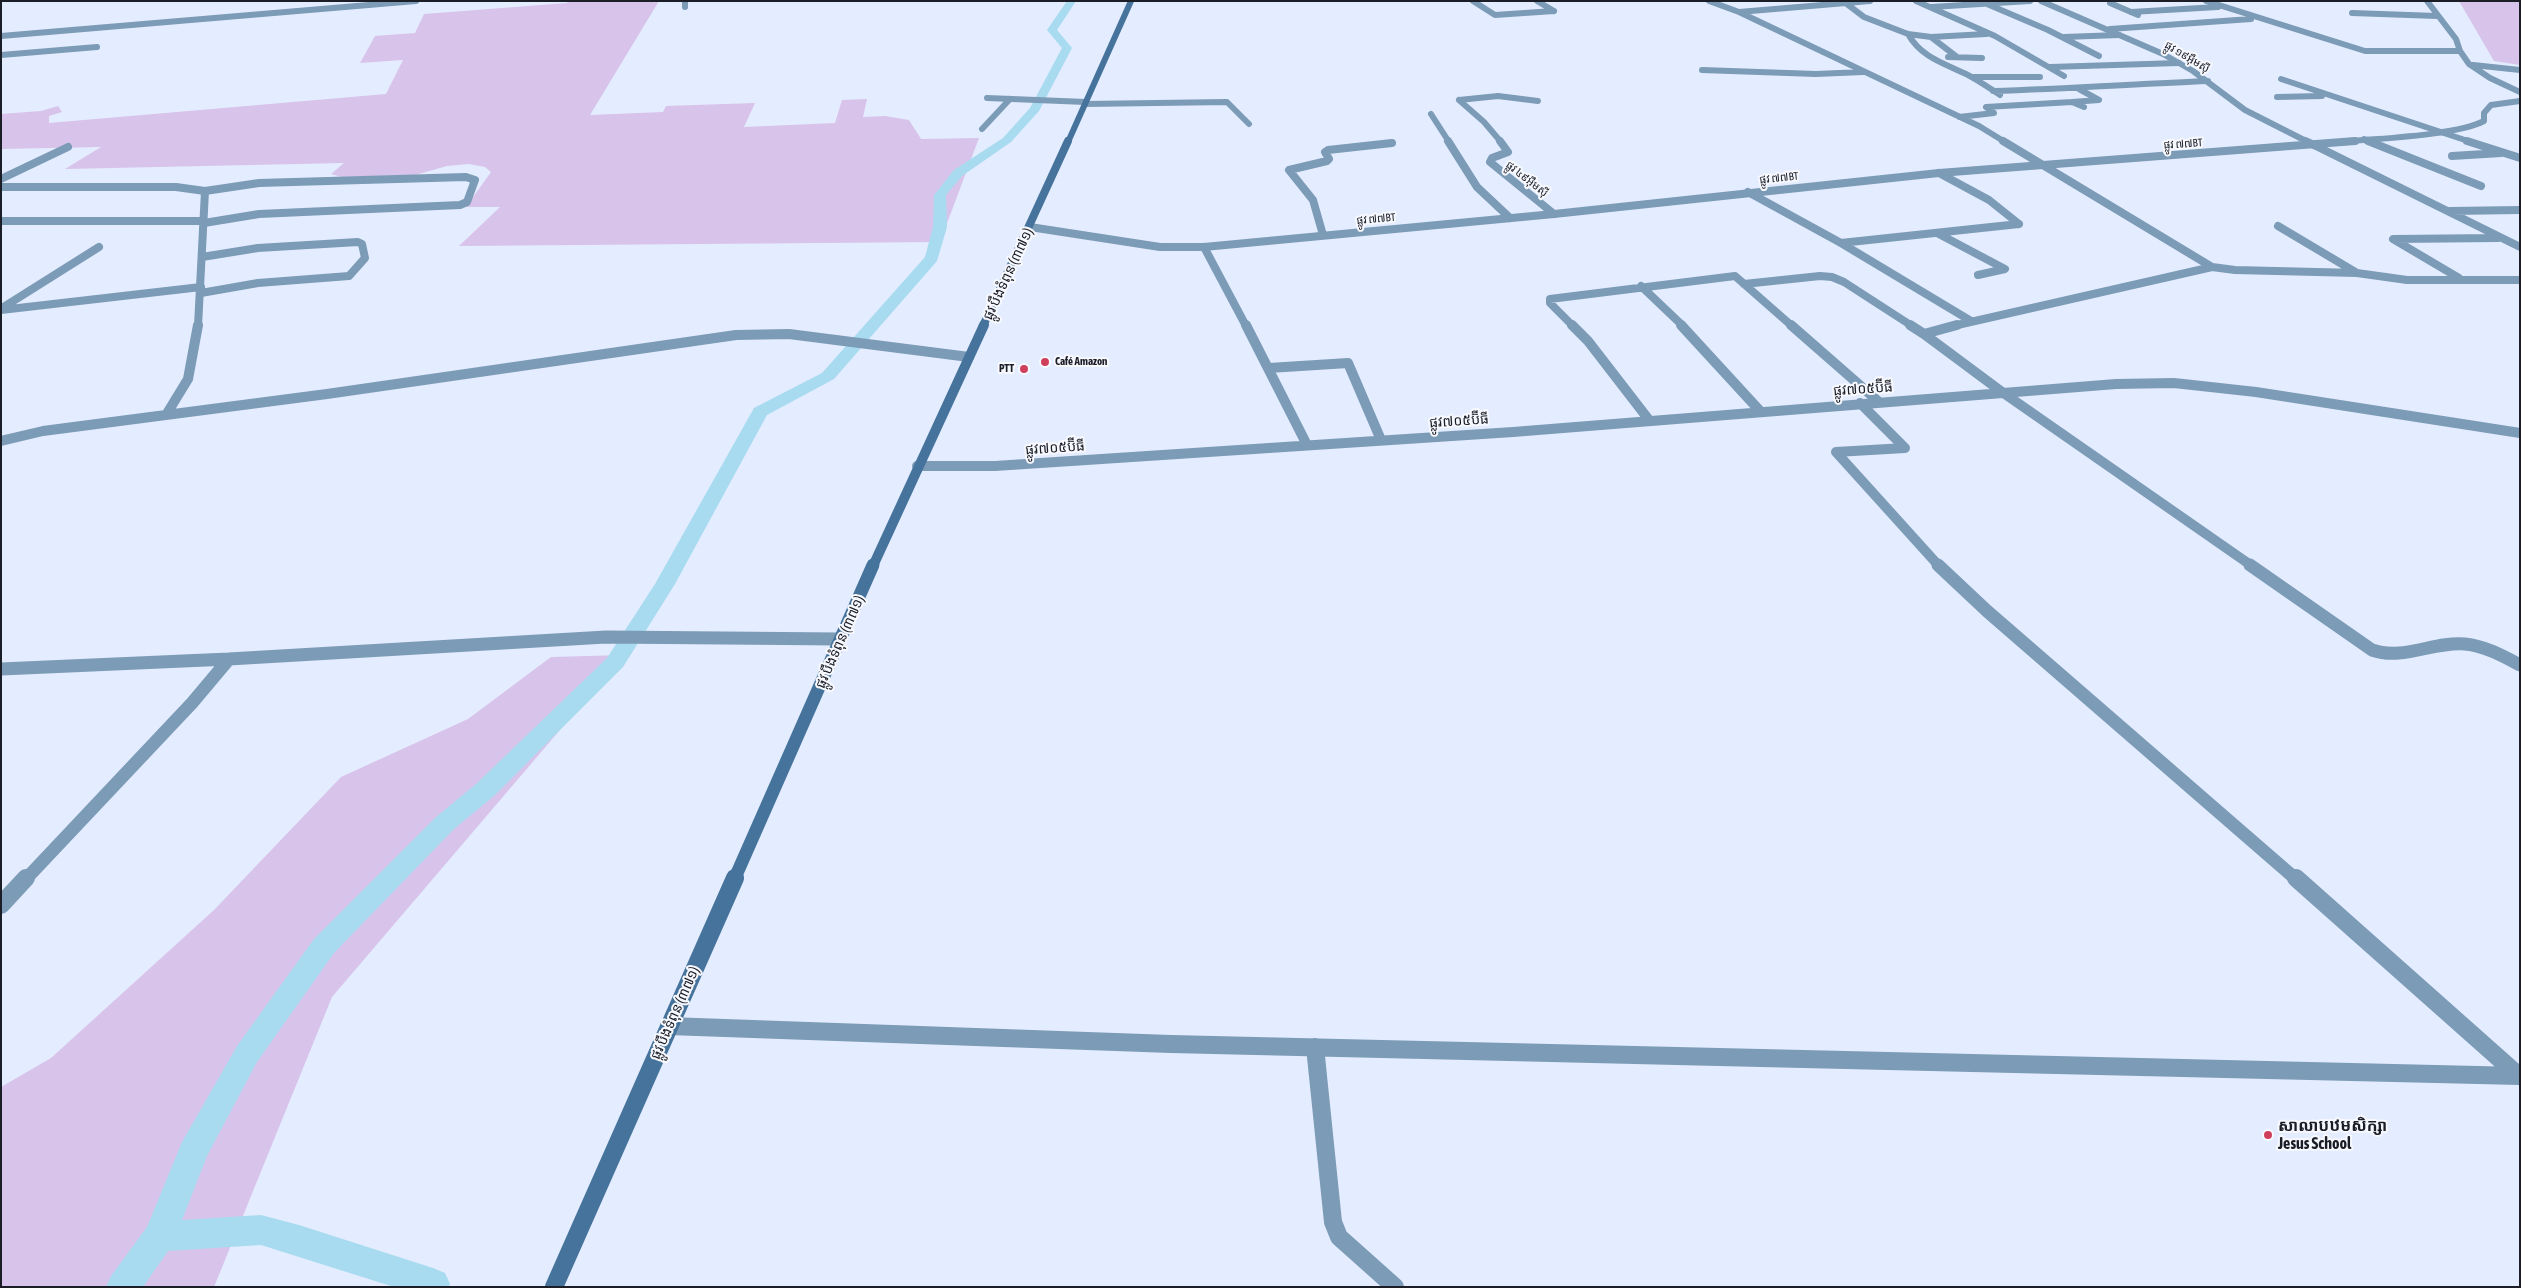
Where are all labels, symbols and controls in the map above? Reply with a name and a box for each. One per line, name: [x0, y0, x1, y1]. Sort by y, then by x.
street label: ផ្លូវ ១៩អ៊ឹមស៊ី: [2162, 38, 2212, 76]
street label: ផ្លូវ ៧៧BT: [2163, 136, 2203, 152]
street label: ផ្លូវ ៤៩អ៊ឹមស៊ី: [1503, 158, 1551, 200]
street label: ផ្លូវ ៧៧BT: [1759, 169, 1799, 187]
street label: ផ្លូវ ៧៧BT: [1356, 211, 1396, 227]
street label: ផ្លូវ បឹងទំពុន (៣៧១): [979, 225, 1037, 323]
place label: Café Amazon: [1055, 355, 1107, 369]
marker: Café Amazon: [1039, 356, 1051, 368]
place label: PTT: [999, 362, 1014, 376]
marker: PTT: [1018, 363, 1030, 375]
street label: ផ្លូវ៧០៥ប៊ីធី: [1833, 379, 1893, 399]
street label: ផ្លូវ៧០៥ប៊ីធី: [1429, 411, 1489, 431]
street label: ផ្លូវ៧០៥ប៊ីធី: [1025, 438, 1085, 458]
street label: ផ្លូវ បឹងទំពុន (៣៧១): [812, 593, 868, 691]
street label: ផ្លូវ បឹងទំពុន (៣៧១): [647, 964, 703, 1062]
place label: សាលាបឋមសិក្សា Jesus School: [2278, 1116, 2387, 1154]
marker: សាលាបឋមសិក្សា Jesus School: [2262, 1129, 2274, 1141]

